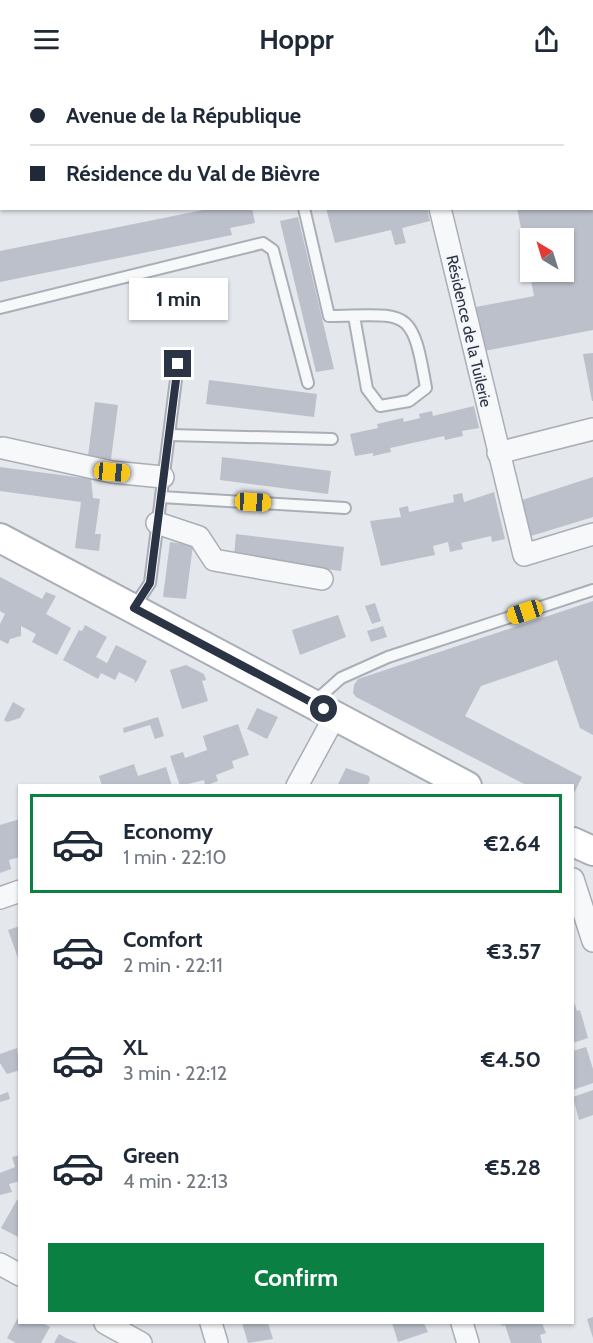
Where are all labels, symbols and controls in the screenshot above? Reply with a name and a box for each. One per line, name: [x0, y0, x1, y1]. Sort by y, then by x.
icon: menu: [30, 23, 63, 56]
text: Hoppr: [259, 23, 334, 56]
icon: share: [530, 23, 563, 56]
text: Avenue de la République: [66, 102, 301, 129]
text: Résidence du Val de Bièvre: [66, 160, 320, 187]
north arrow: [520, 228, 574, 282]
map controls: [520, 228, 574, 282]
street label: Résidence de la Tuilerie: [442, 253, 496, 409]
callout: 1 min: [128, 277, 228, 319]
text: 1 min: [156, 287, 201, 311]
route end: [164, 350, 191, 377]
car: [93, 461, 131, 483]
car: [235, 492, 271, 512]
car: [505, 598, 545, 626]
route start: [310, 695, 337, 722]
icon: car: [51, 817, 105, 871]
text: Economy: [123, 818, 213, 845]
text: €2.64: [484, 830, 541, 857]
text: 1 min · 22:10: [123, 845, 226, 869]
icon: car: [51, 925, 105, 979]
text: Comfort: [123, 926, 202, 953]
text: €3.57: [487, 938, 541, 965]
text: 2 min · 22:11: [123, 953, 223, 977]
icon: car: [51, 1033, 105, 1087]
text: XL: [123, 1034, 148, 1061]
text: €4.50: [481, 1046, 541, 1073]
text: 3 min · 22:12: [123, 1061, 227, 1085]
icon: car: [51, 1141, 105, 1195]
text: Green: [123, 1142, 179, 1169]
text: €5.28: [485, 1154, 541, 1181]
text: 4 min · 22:13: [123, 1169, 228, 1193]
button: Confirm: [48, 1243, 544, 1312]

